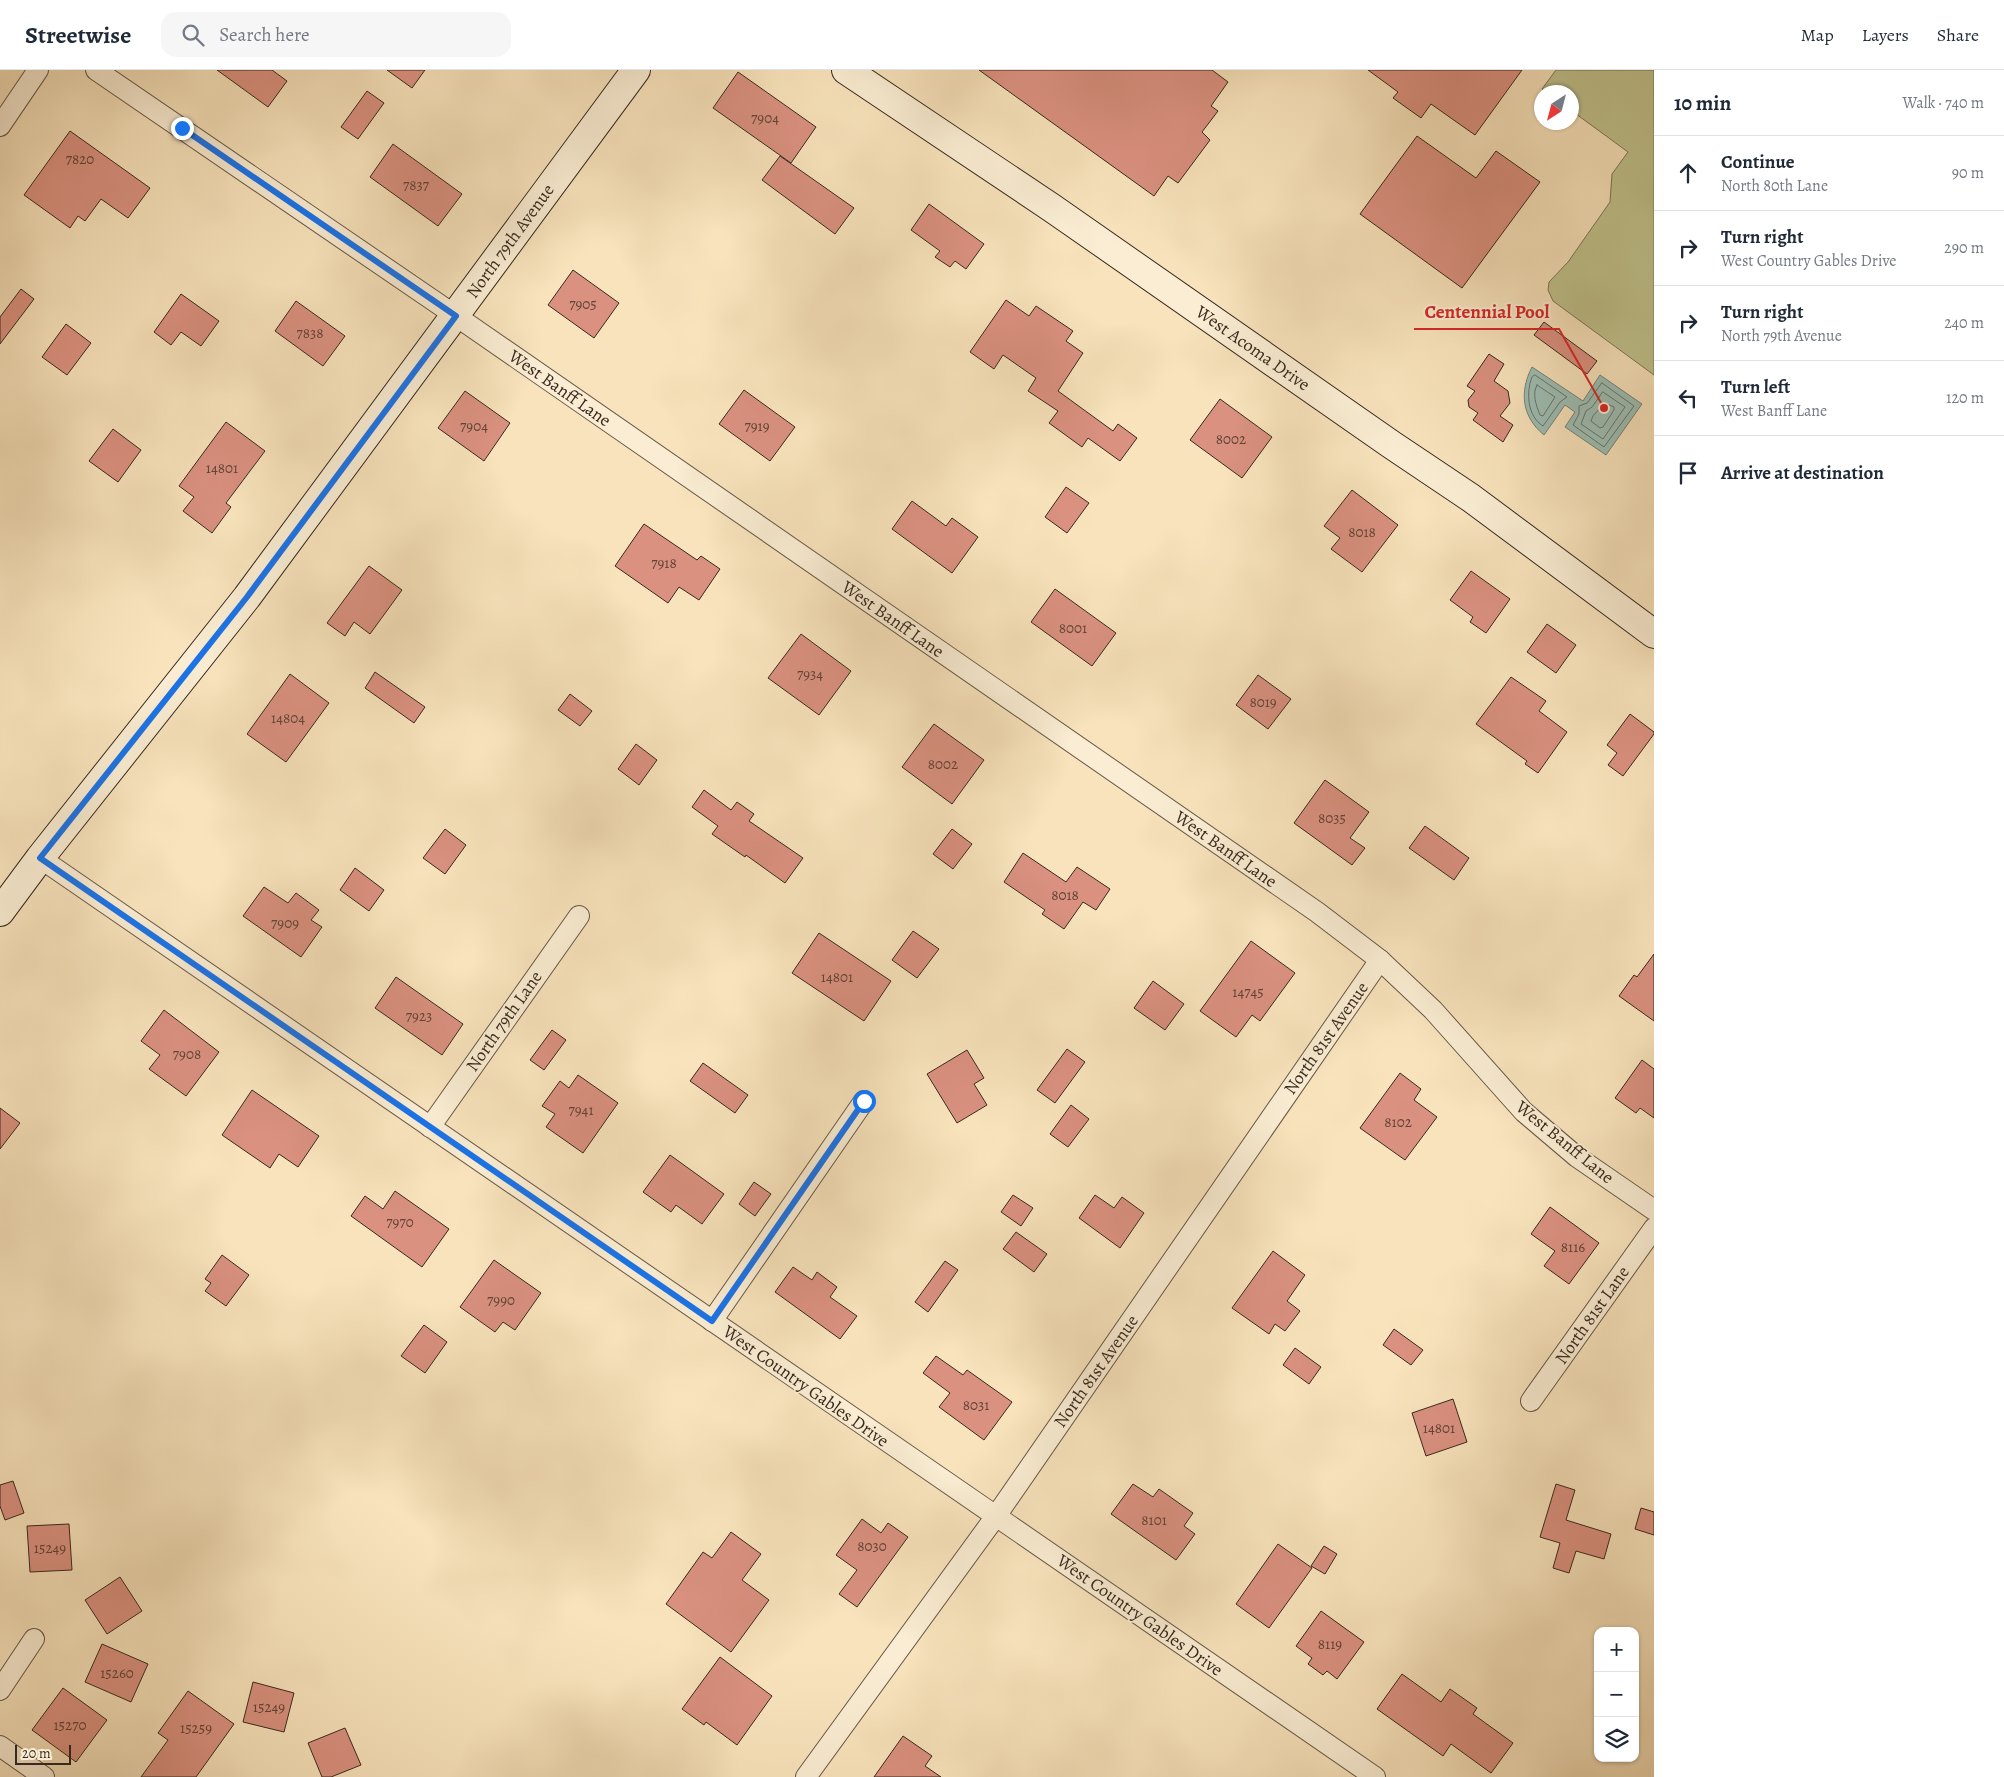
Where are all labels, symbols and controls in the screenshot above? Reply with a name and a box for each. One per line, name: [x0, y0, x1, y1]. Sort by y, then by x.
search box: [161, 12, 511, 57]
text: Streetwise: [25, 19, 131, 51]
icon: search: [179, 21, 207, 49]
text: Search here: [219, 22, 310, 48]
text: Map: [1801, 23, 1834, 47]
text: Layers: [1862, 23, 1909, 47]
text: Share: [1937, 23, 1979, 47]
north arrow: [1534, 85, 1579, 130]
text: 10 min: [1674, 89, 1731, 117]
text: Walk · 740 m: [1903, 92, 1984, 114]
house number: 7904: [751, 108, 779, 128]
route end: [171, 117, 194, 140]
house number: 7820: [66, 149, 94, 169]
text: Continue: [1721, 149, 1795, 175]
icon: ahead: [1674, 159, 1702, 187]
text: 90 m: [1952, 162, 1984, 184]
house number: 7837: [403, 175, 430, 195]
text: North 80th Lane: [1721, 175, 1828, 197]
street label: North 79th Avenue: [460, 179, 560, 303]
text: Turn right: [1721, 224, 1803, 250]
icon: right: [1674, 234, 1702, 262]
text: 290 m: [1944, 237, 1984, 259]
text: West Country Gables Drive: [1721, 250, 1897, 272]
house number: 7905: [569, 294, 597, 314]
callout: Centennial Pool: [1414, 295, 1559, 329]
street label: West Acoma Drive: [1190, 299, 1315, 396]
text: Centennial Pool: [1424, 299, 1550, 325]
text: Turn right: [1721, 299, 1803, 325]
icon: right: [1674, 309, 1702, 337]
text: 240 m: [1944, 312, 1984, 334]
house number: 7838: [296, 323, 324, 343]
text: North 79th Avenue: [1721, 325, 1842, 347]
street label: West Banff Lane: [503, 343, 616, 432]
text: Turn left: [1721, 374, 1790, 400]
icon: left: [1674, 384, 1702, 412]
text: 120 m: [1946, 387, 1984, 409]
text: West Banff Lane: [1721, 400, 1827, 422]
house number: 7904: [460, 416, 488, 436]
house number: 7919: [744, 416, 770, 436]
house number: 8002: [1216, 429, 1246, 449]
house number: 14801: [206, 458, 238, 478]
icon: arrive: [1674, 459, 1702, 487]
text: Arrive at destination: [1721, 460, 1884, 486]
house number: 8018: [1348, 522, 1376, 542]
house number: 7918: [651, 553, 677, 573]
street label: West Banff Lane: [836, 574, 949, 663]
house number: 8001: [1059, 618, 1087, 638]
house number: 7934: [797, 664, 823, 684]
house number: 8019: [1249, 692, 1277, 712]
house number: 14804: [271, 708, 305, 728]
house number: 8002: [928, 754, 958, 774]
street label: West Banff Lane: [1169, 804, 1282, 893]
house number: 8035: [1318, 808, 1346, 828]
house number: 8018: [1051, 885, 1079, 905]
house number: 7909: [271, 913, 299, 933]
street label: North 79th Lane: [460, 966, 548, 1076]
house number: 14801: [821, 967, 853, 987]
street label: North 81st Avenue: [1278, 977, 1374, 1099]
house number: 14745: [1232, 982, 1264, 1002]
house number: 7923: [406, 1006, 432, 1026]
house number: 7908: [173, 1044, 201, 1064]
route start: [853, 1090, 876, 1113]
street label: West Banff Lane: [1510, 1094, 1619, 1189]
house number: 7941: [568, 1100, 594, 1120]
house number: 8102: [1384, 1112, 1412, 1132]
house number: 7970: [386, 1212, 414, 1232]
house number: 8116: [1561, 1237, 1585, 1257]
street label: North 81st Lane: [1549, 1261, 1635, 1369]
house number: 7990: [487, 1290, 515, 1310]
street label: North 81st Avenue: [1048, 1310, 1144, 1432]
street label: West Country Gables Drive: [717, 1319, 894, 1452]
house number: 8031: [963, 1395, 989, 1415]
house number: 14801: [1423, 1418, 1455, 1438]
house number: 8101: [1141, 1510, 1167, 1530]
house number: 8030: [857, 1536, 887, 1556]
house number: 15249: [34, 1538, 66, 1558]
street label: West Country Gables Drive: [1051, 1548, 1228, 1681]
map controls: [1594, 1627, 1639, 1762]
button: +: [1594, 1627, 1639, 1672]
house number: 8119: [1318, 1634, 1342, 1654]
house number: 15260: [100, 1663, 134, 1683]
button: −: [1594, 1672, 1639, 1717]
house number: 15249: [253, 1697, 285, 1717]
house number: 15270: [53, 1715, 87, 1735]
button: layers: [1594, 1717, 1639, 1762]
house number: 15259: [180, 1718, 212, 1738]
scale bar: [15, 1742, 71, 1765]
text: 20 m: [22, 1744, 51, 1763]

